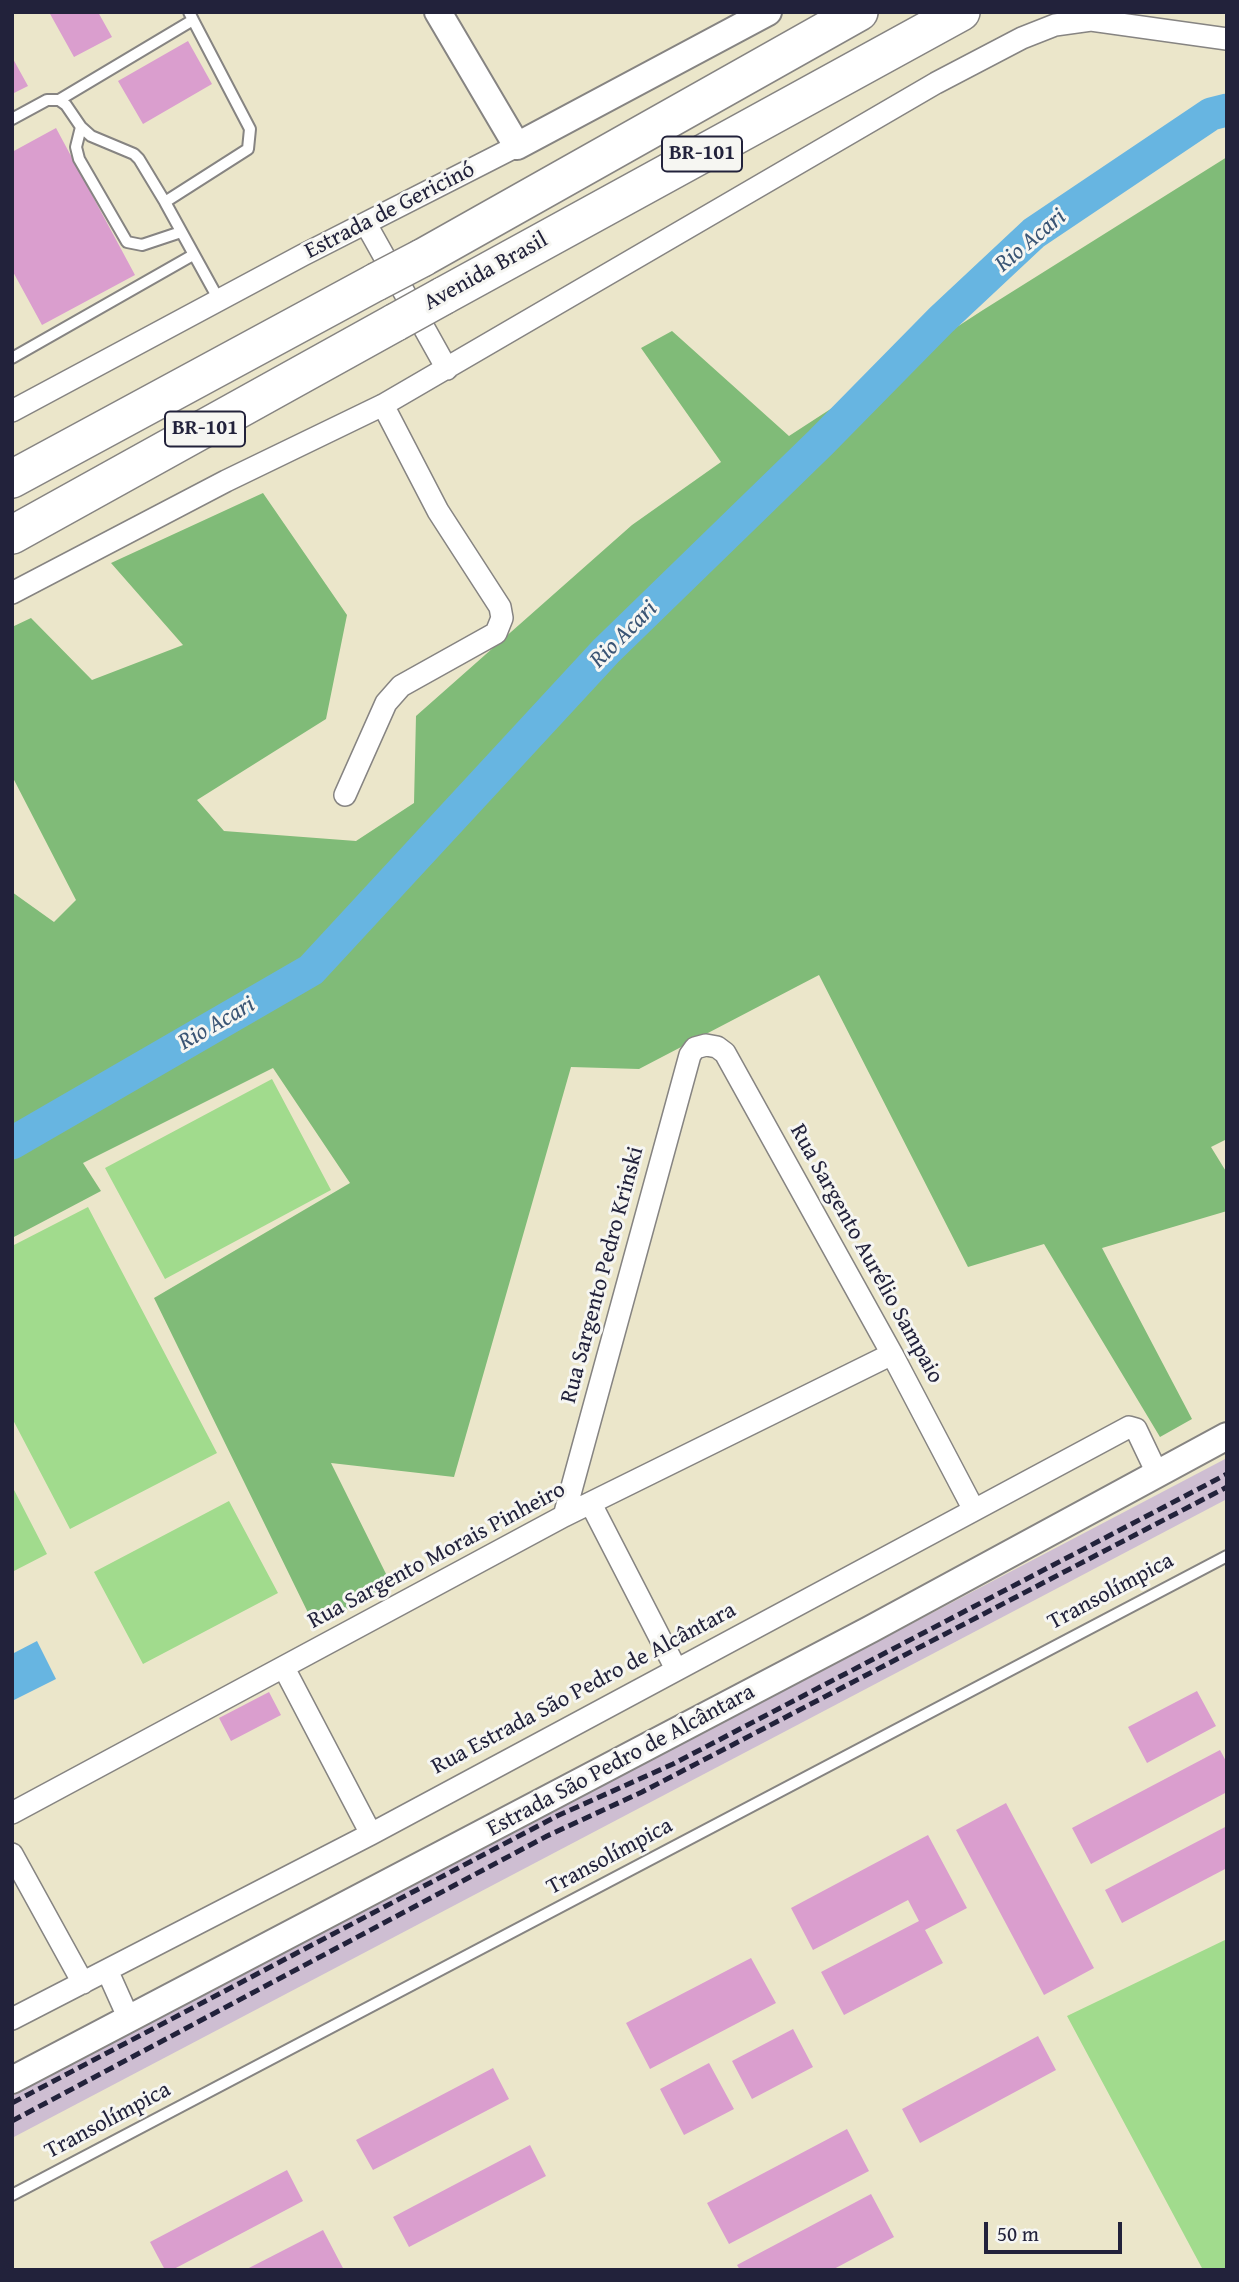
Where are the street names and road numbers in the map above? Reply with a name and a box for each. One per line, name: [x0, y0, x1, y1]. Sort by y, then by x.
road number: BR-101: [662, 136, 742, 172]
street label: Estrada de Gericinó: [300, 156, 480, 266]
street label: Avenida Brasil: [419, 227, 553, 317]
road number: BR-101: [165, 412, 245, 446]
street label: Rua Sargento Aurélio Sampaio: [783, 1120, 949, 1388]
street label: Rua Sargento Pedro Krinski: [555, 1144, 651, 1406]
street label: Rua Sargento Morais Pinheiro: [304, 1476, 570, 1636]
street label: Transolímpica: [1043, 1547, 1179, 1637]
street label: Rua Estrada São Pedro de Alcântara: [427, 1597, 741, 1781]
street label: Estrada São Pedro de Alcântara: [482, 1679, 760, 1843]
street label: Transolímpica: [542, 1812, 678, 1902]
street label: Transolímpica: [40, 2076, 176, 2166]

